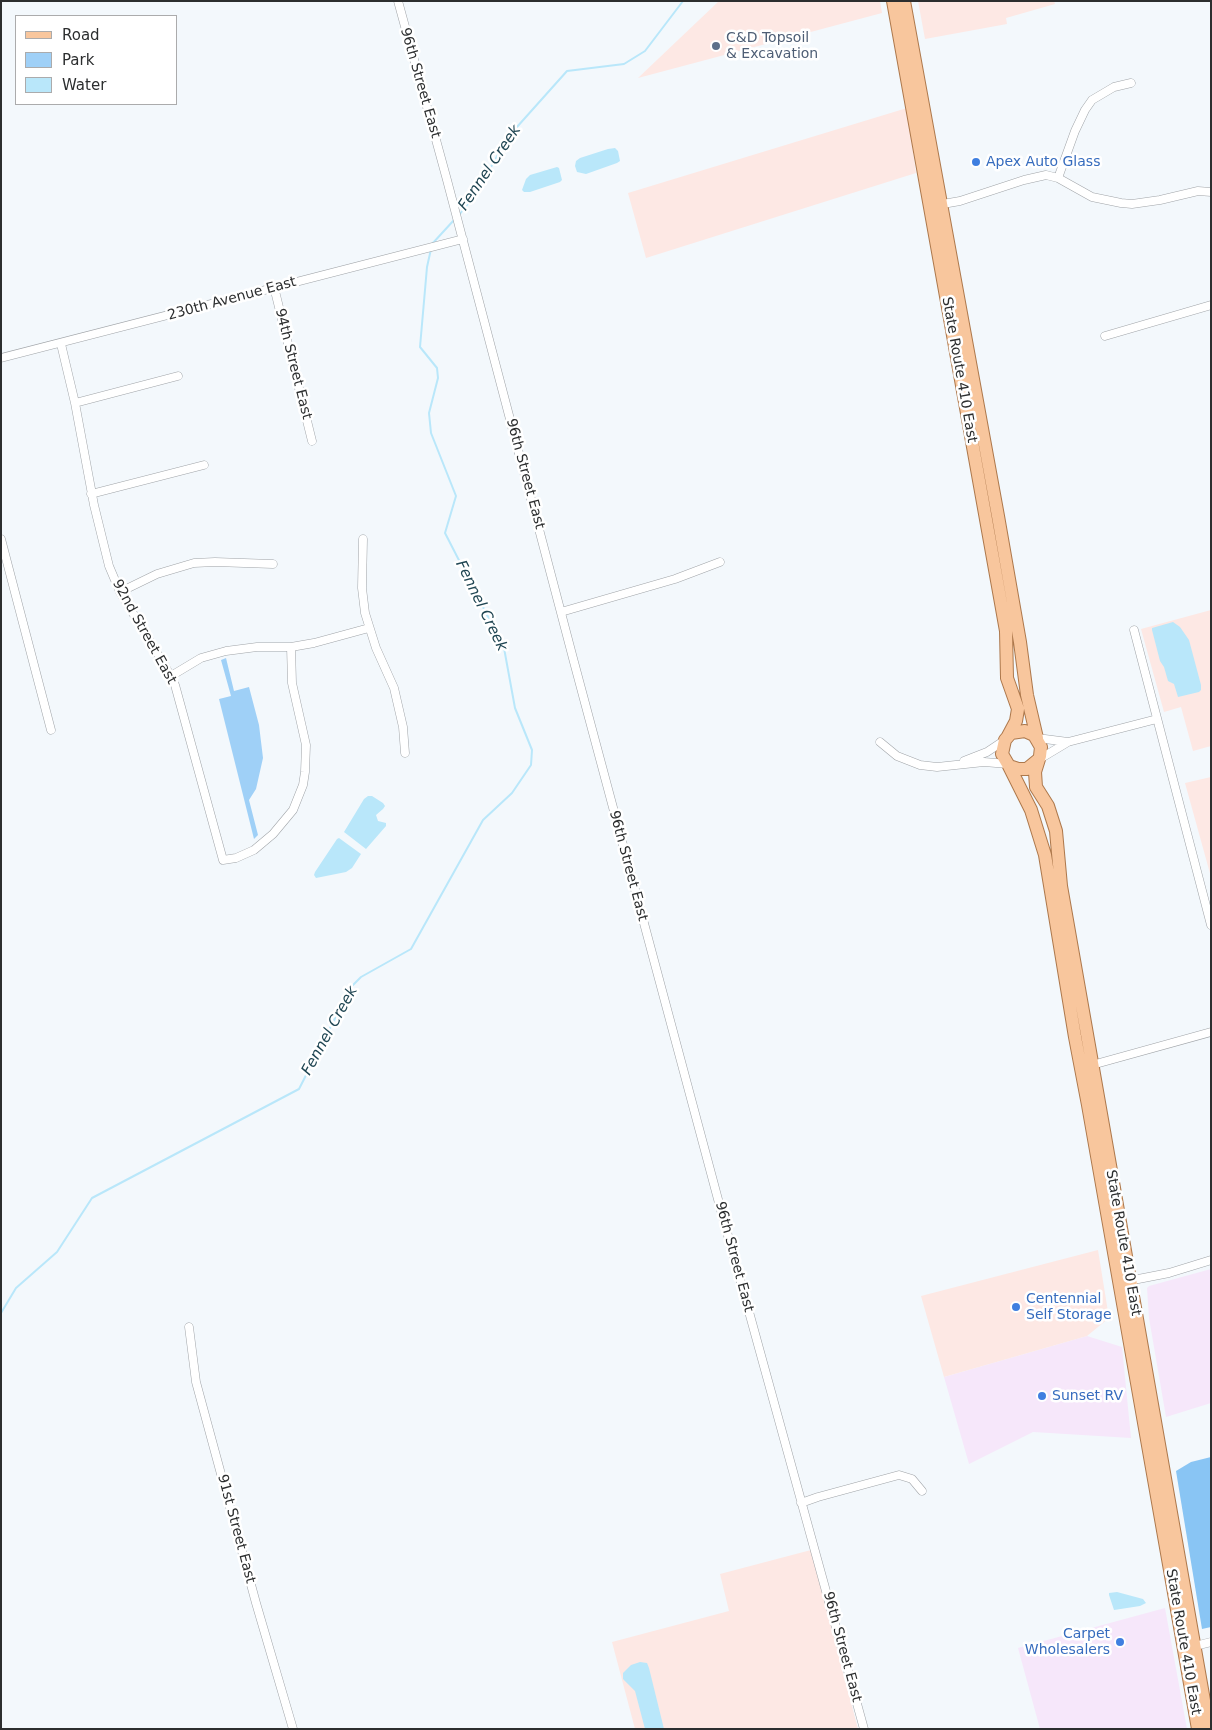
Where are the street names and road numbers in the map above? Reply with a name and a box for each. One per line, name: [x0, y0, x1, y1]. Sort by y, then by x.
street label: 96th Street East: [396, 26, 444, 140]
street label: 230th Avenue East: [166, 274, 298, 324]
street label: State Route 410 East: [938, 296, 980, 444]
street label: 94th Street East: [271, 307, 315, 421]
street label: 96th Street East: [502, 417, 548, 531]
street label: 92nd Street East: [108, 577, 180, 687]
street label: 96th Street East: [605, 809, 651, 923]
street label: State Route 410 East: [1102, 1169, 1144, 1317]
street label: 96th Street East: [711, 1200, 757, 1314]
street label: 91st Street East: [213, 1473, 259, 1585]
street label: State Route 410 East: [1162, 1568, 1204, 1716]
street label: 96th Street East: [819, 1590, 865, 1704]

